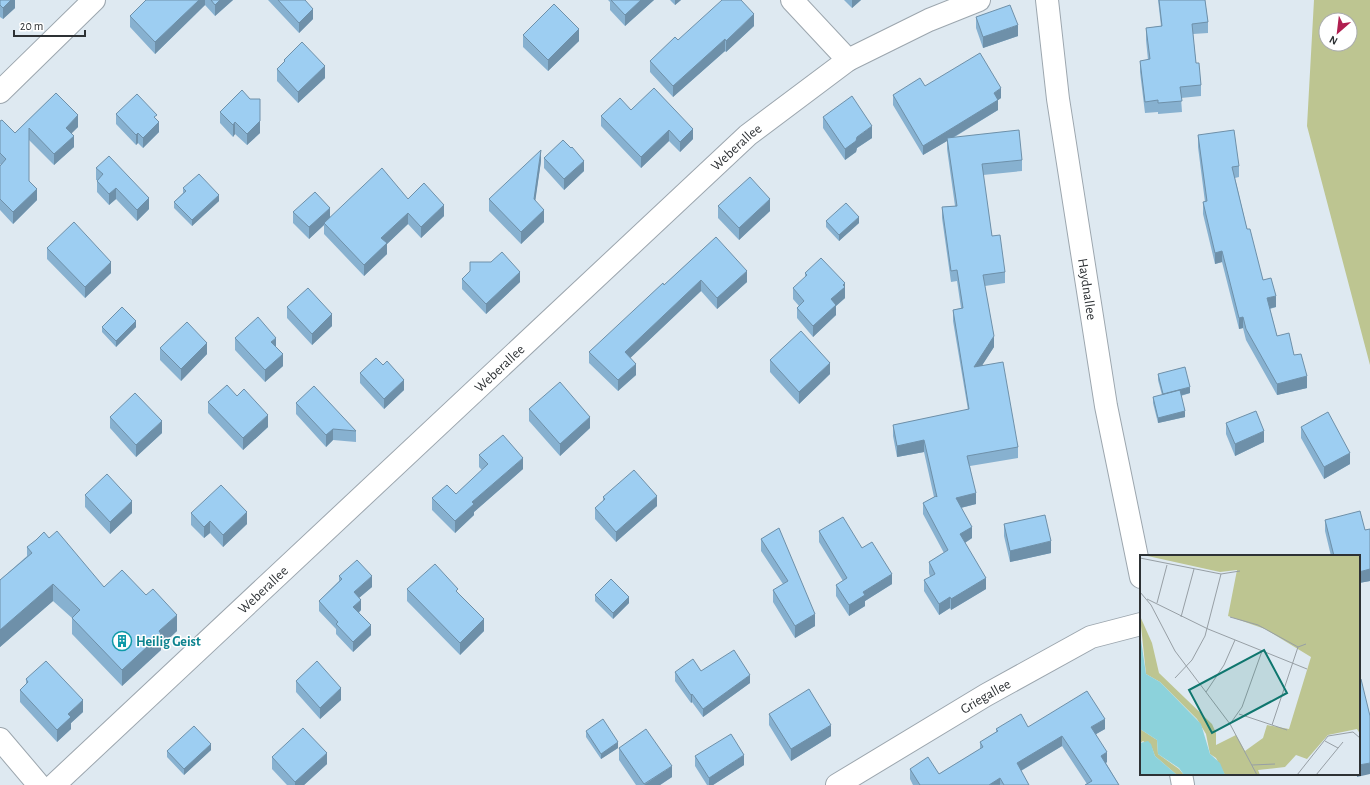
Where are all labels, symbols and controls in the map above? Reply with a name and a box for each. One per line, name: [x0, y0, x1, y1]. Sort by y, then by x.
scale bar: [14, 12, 85, 38]
north arrow: [1318, 12, 1358, 52]
text: 20 m: [20, 20, 43, 32]
text: N: [1328, 34, 1340, 47]
street label: Weberallee: [709, 121, 764, 174]
street label: Haydnallee: [1075, 257, 1098, 321]
street label: Weberallee: [472, 342, 528, 395]
inset map: [1140, 555, 1360, 775]
street label: Weberallee: [236, 564, 291, 617]
building icon: Heilig Geist: [111, 630, 133, 652]
place label: Heilig Geist: [136, 635, 201, 649]
street label: Griegallee: [958, 677, 1013, 717]

